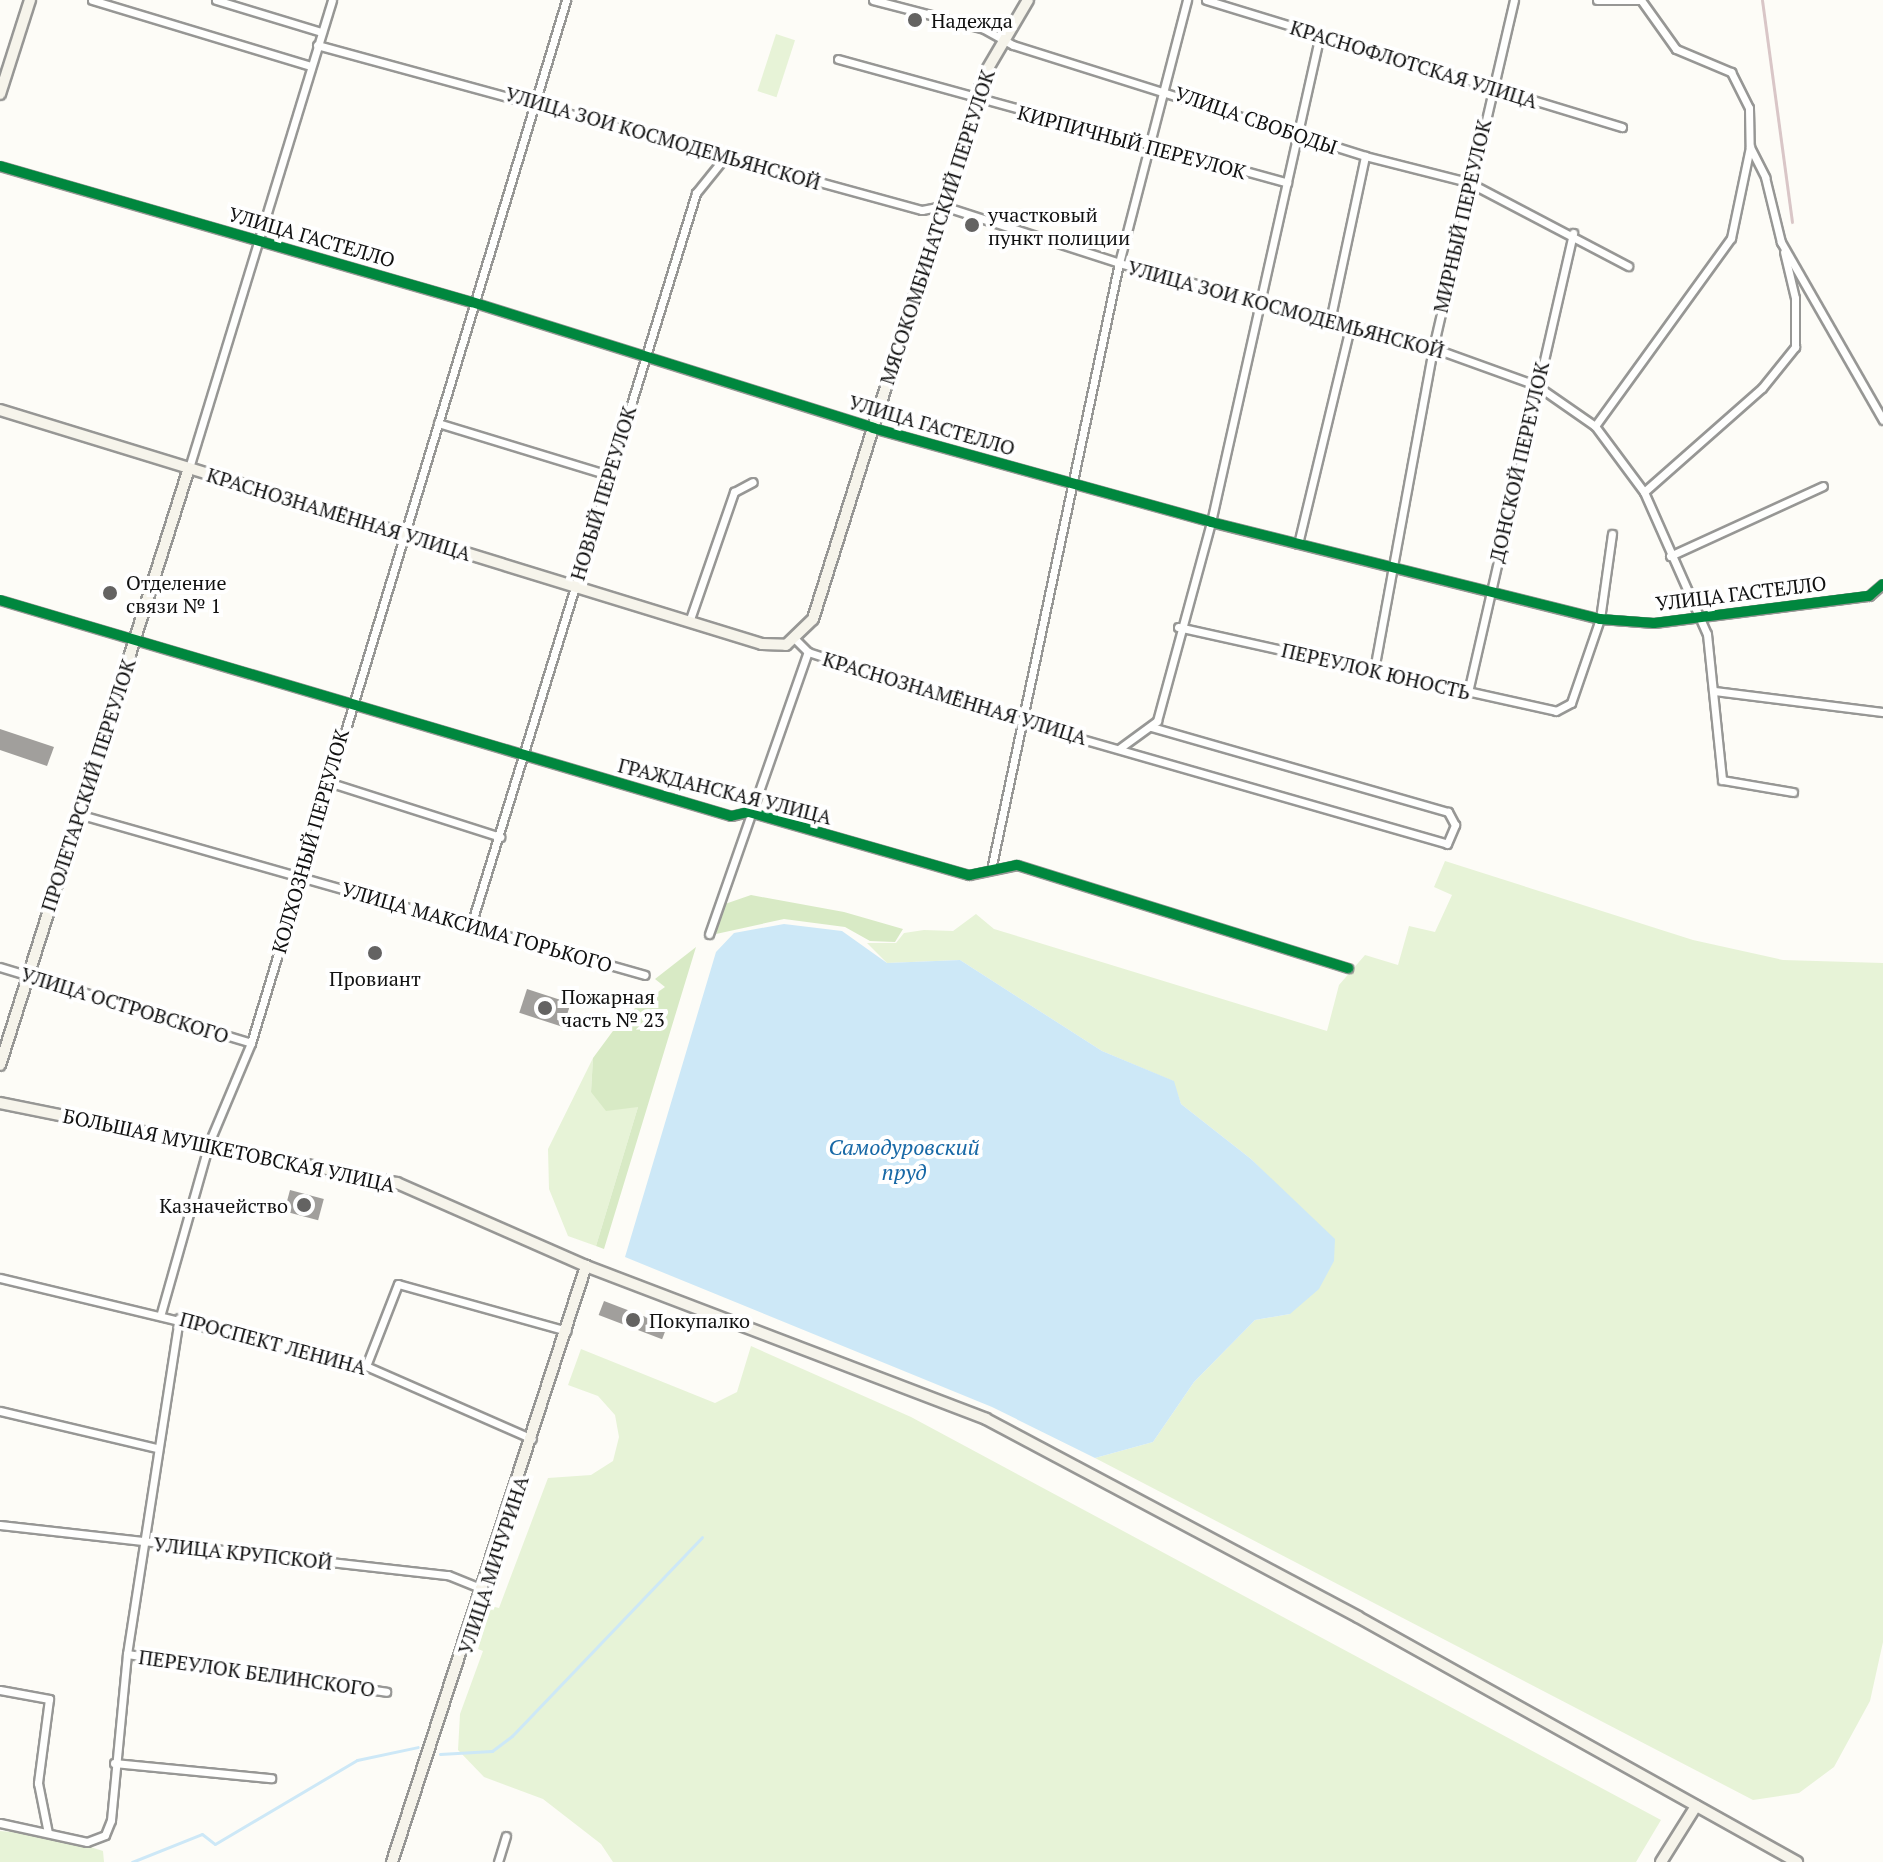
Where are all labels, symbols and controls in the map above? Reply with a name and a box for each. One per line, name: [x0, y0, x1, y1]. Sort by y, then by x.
place label: Надежда: [931, 8, 1013, 32]
marker: Надежда: [906, 11, 924, 29]
street label: КРАСНОФЛОТСКАЯ УЛИЦА: [1287, 15, 1541, 113]
street label: МЯСОКОМБИНАТСКИЙ ПЕРЕУЛОК: [875, 66, 999, 388]
street label: УЛИЦА ЗОИ КОСМОДЕМЬЯНСКОЙ: [502, 81, 824, 195]
street label: УЛИЦА СВОБОДЫ: [1172, 81, 1340, 159]
street label: КИРПИЧНЫЙ ПЕРЕУЛОК: [1015, 100, 1249, 184]
street label: МИРНЫЙ ПЕРЕУЛОК: [1428, 117, 1496, 315]
street label: УЛИЦА ГАСТЕЛЛО: [226, 202, 398, 272]
place label: участковый пункт полиции: [988, 202, 1131, 249]
marker: участковый пункт полиции: [963, 216, 981, 234]
street label: УЛИЦА ЗОИ КОСМОДЕМЬЯНСКОЙ: [1125, 255, 1447, 363]
street label: ДОНСКОЙ ПЕРЕУЛОК: [1484, 359, 1554, 565]
street label: УЛИЦА ГАСТЕЛЛО: [846, 390, 1018, 460]
street label: НОВЫЙ ПЕРЕУЛОК: [565, 403, 641, 583]
street label: КРАСНОЗНАМЁННАЯ УЛИЦА: [204, 462, 474, 566]
place label: Отделение связи № 1: [126, 570, 227, 617]
street label: УЛИЦА ГАСТЕЛЛО: [1654, 571, 1828, 615]
marker: Отделение связи № 1: [101, 584, 119, 602]
street label: ПЕРЕУЛОК ЮНОСТЬ: [1279, 638, 1473, 704]
street label: КРАСНОЗНАМЁННАЯ УЛИЦА: [820, 646, 1090, 750]
street label: ПРОЛЕТАРСКИЙ ПЕРЕУЛОК: [36, 656, 140, 914]
street label: КОЛХОЗНЫЙ ПЕРЕУЛОК: [266, 726, 354, 956]
street label: ГРАЖДАНСКАЯ УЛИЦА: [615, 753, 835, 829]
street label: УЛИЦА МАКСИМА ГОРЬКОГО: [339, 877, 615, 977]
marker: Провиант: [366, 944, 384, 962]
street label: УЛИЦА ОСТРОВСКОГО: [18, 962, 232, 1048]
place label: Провиант: [329, 966, 421, 990]
place label: Пожарная часть № 23: [561, 984, 665, 1031]
marker: Пожарная часть № 23: [536, 999, 554, 1017]
street label: БОЛЬШАЯ МУШКЕТОВСКАЯ УЛИЦА: [61, 1103, 397, 1197]
water label: Самодуровский пруд: [828, 1133, 980, 1184]
place label: Казначейство: [159, 1193, 288, 1217]
marker: Казначейство: [295, 1196, 313, 1214]
street label: ПРОСПЕКТ ЛЕНИНА: [177, 1307, 369, 1379]
place label: Покупалко: [649, 1308, 750, 1332]
marker: Покупалко: [624, 1311, 642, 1329]
street label: УЛИЦА МИЧУРИНА: [453, 1473, 533, 1657]
street label: УЛИЦА КРУПСКОЙ: [152, 1532, 334, 1574]
street label: ПЕРЕУЛОК БЕЛИНСКОГО: [137, 1645, 377, 1701]

